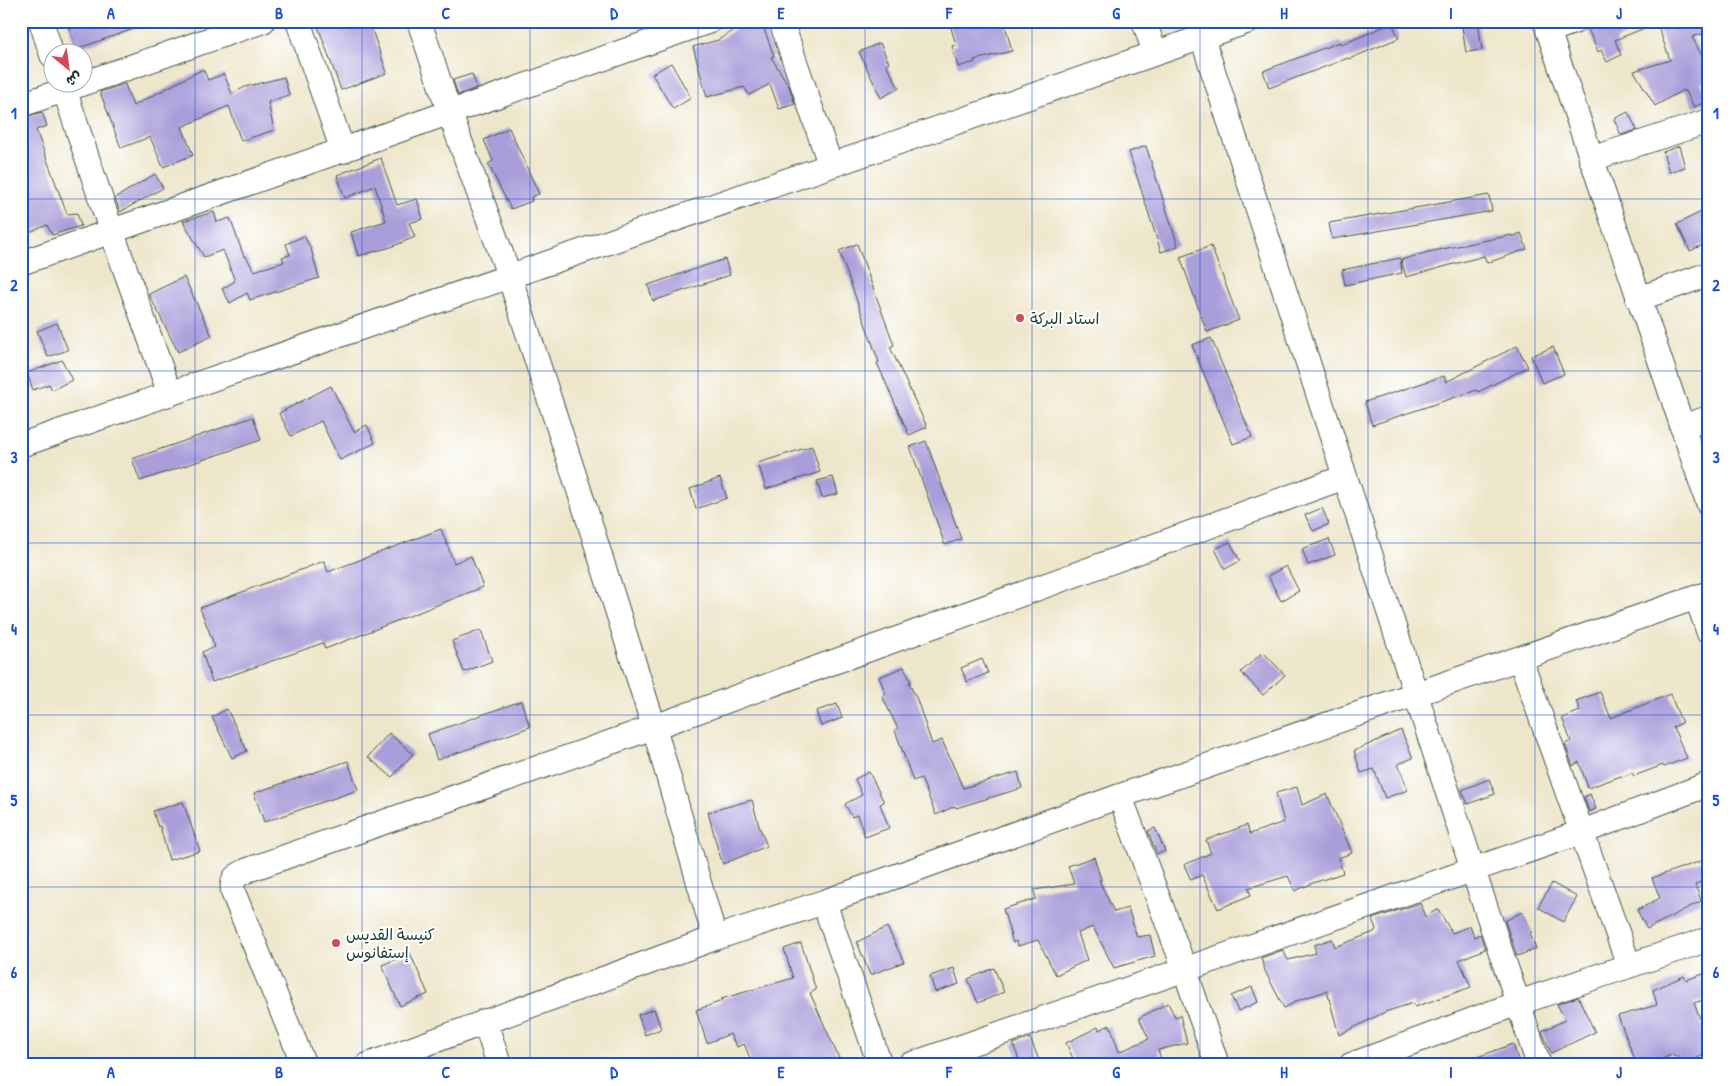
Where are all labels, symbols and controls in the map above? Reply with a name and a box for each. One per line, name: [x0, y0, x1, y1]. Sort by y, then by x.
text: A: [107, 2, 115, 24]
text: B: [275, 2, 283, 24]
text: C: [442, 2, 451, 24]
text: D: [610, 2, 618, 24]
text: E: [777, 2, 785, 24]
text: F: [945, 2, 953, 24]
text: G: [1112, 2, 1120, 24]
text: H: [1280, 2, 1288, 24]
text: I: [1449, 2, 1453, 24]
text: J: [1616, 2, 1622, 24]
north arrow: [42, 42, 92, 92]
text: ش: [63, 68, 86, 92]
text: 1: [11, 102, 17, 124]
text: 1: [1713, 102, 1719, 124]
text: 2: [10, 274, 18, 296]
text: 2: [1712, 274, 1720, 296]
place label: استاد البركة: [1030, 307, 1099, 329]
marker: استاد البركة: [1014, 312, 1026, 324]
text: 3: [10, 446, 18, 468]
text: 3: [1712, 446, 1720, 468]
text: 4: [11, 618, 17, 640]
text: 4: [1713, 618, 1719, 640]
text: 5: [11, 789, 18, 811]
text: 5: [1713, 789, 1720, 811]
place label: كنيسة القديس إستفانوس: [346, 923, 435, 963]
marker: كنيسة القديس إستفانوس: [330, 937, 342, 949]
text: 6: [11, 961, 18, 983]
text: 6: [1713, 961, 1720, 983]
text: A: [107, 1061, 115, 1083]
text: B: [275, 1061, 283, 1083]
text: C: [442, 1061, 451, 1083]
text: D: [610, 1061, 618, 1083]
text: E: [777, 1061, 785, 1083]
text: F: [945, 1061, 953, 1083]
text: G: [1112, 1061, 1120, 1083]
text: H: [1280, 1061, 1288, 1083]
text: I: [1449, 1061, 1453, 1083]
text: J: [1616, 1061, 1622, 1083]

